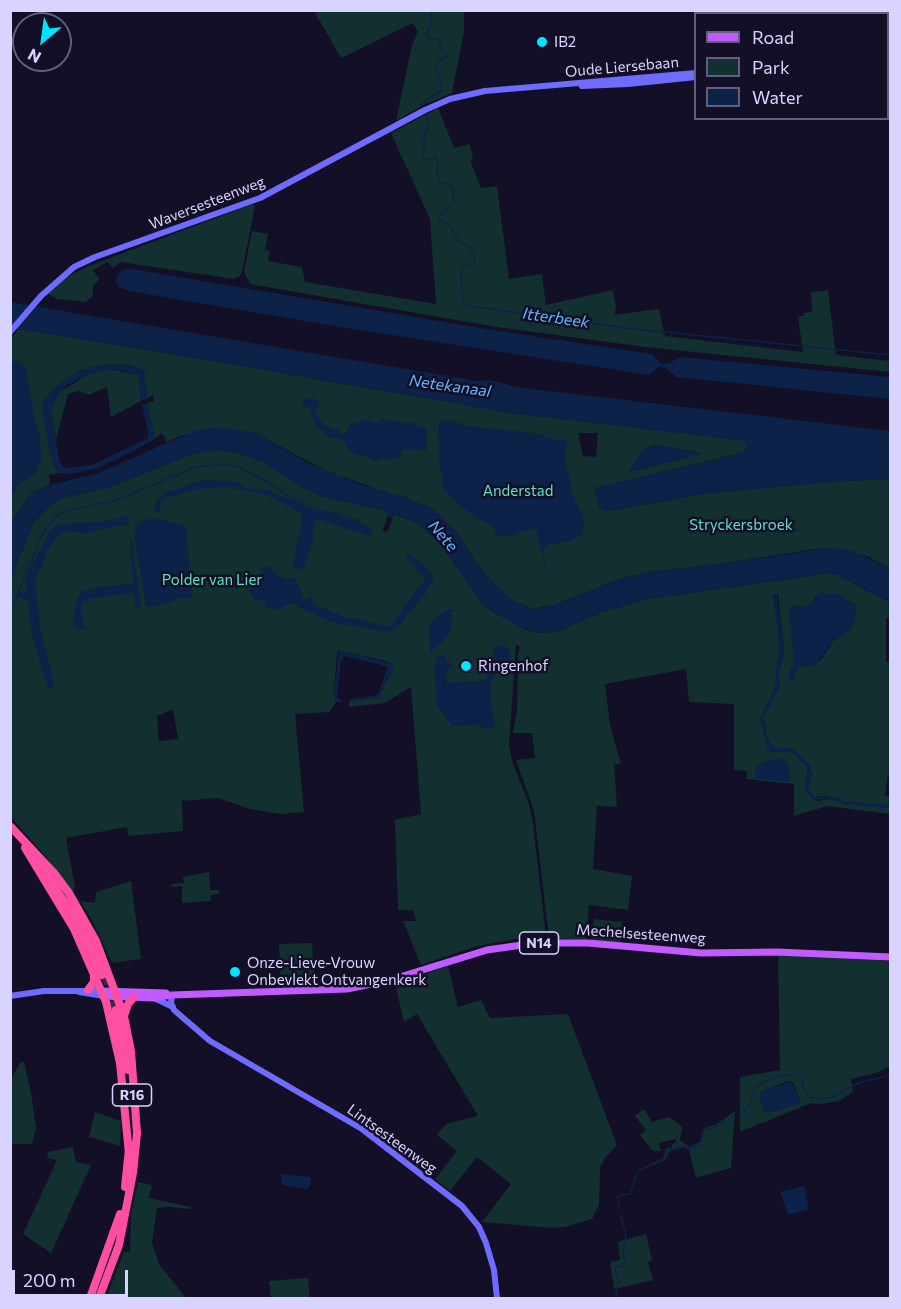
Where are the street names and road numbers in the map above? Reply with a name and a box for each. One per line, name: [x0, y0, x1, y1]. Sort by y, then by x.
street label: Oude Liersebaan: [564, 53, 680, 81]
street label: Waversesteenweg: [146, 173, 268, 233]
street label: Mechelsesteenweg: [576, 921, 706, 947]
road number: N14: [520, 932, 558, 954]
road number: R16: [112, 1084, 152, 1106]
street label: Lintsesteenweg: [344, 1100, 440, 1178]

